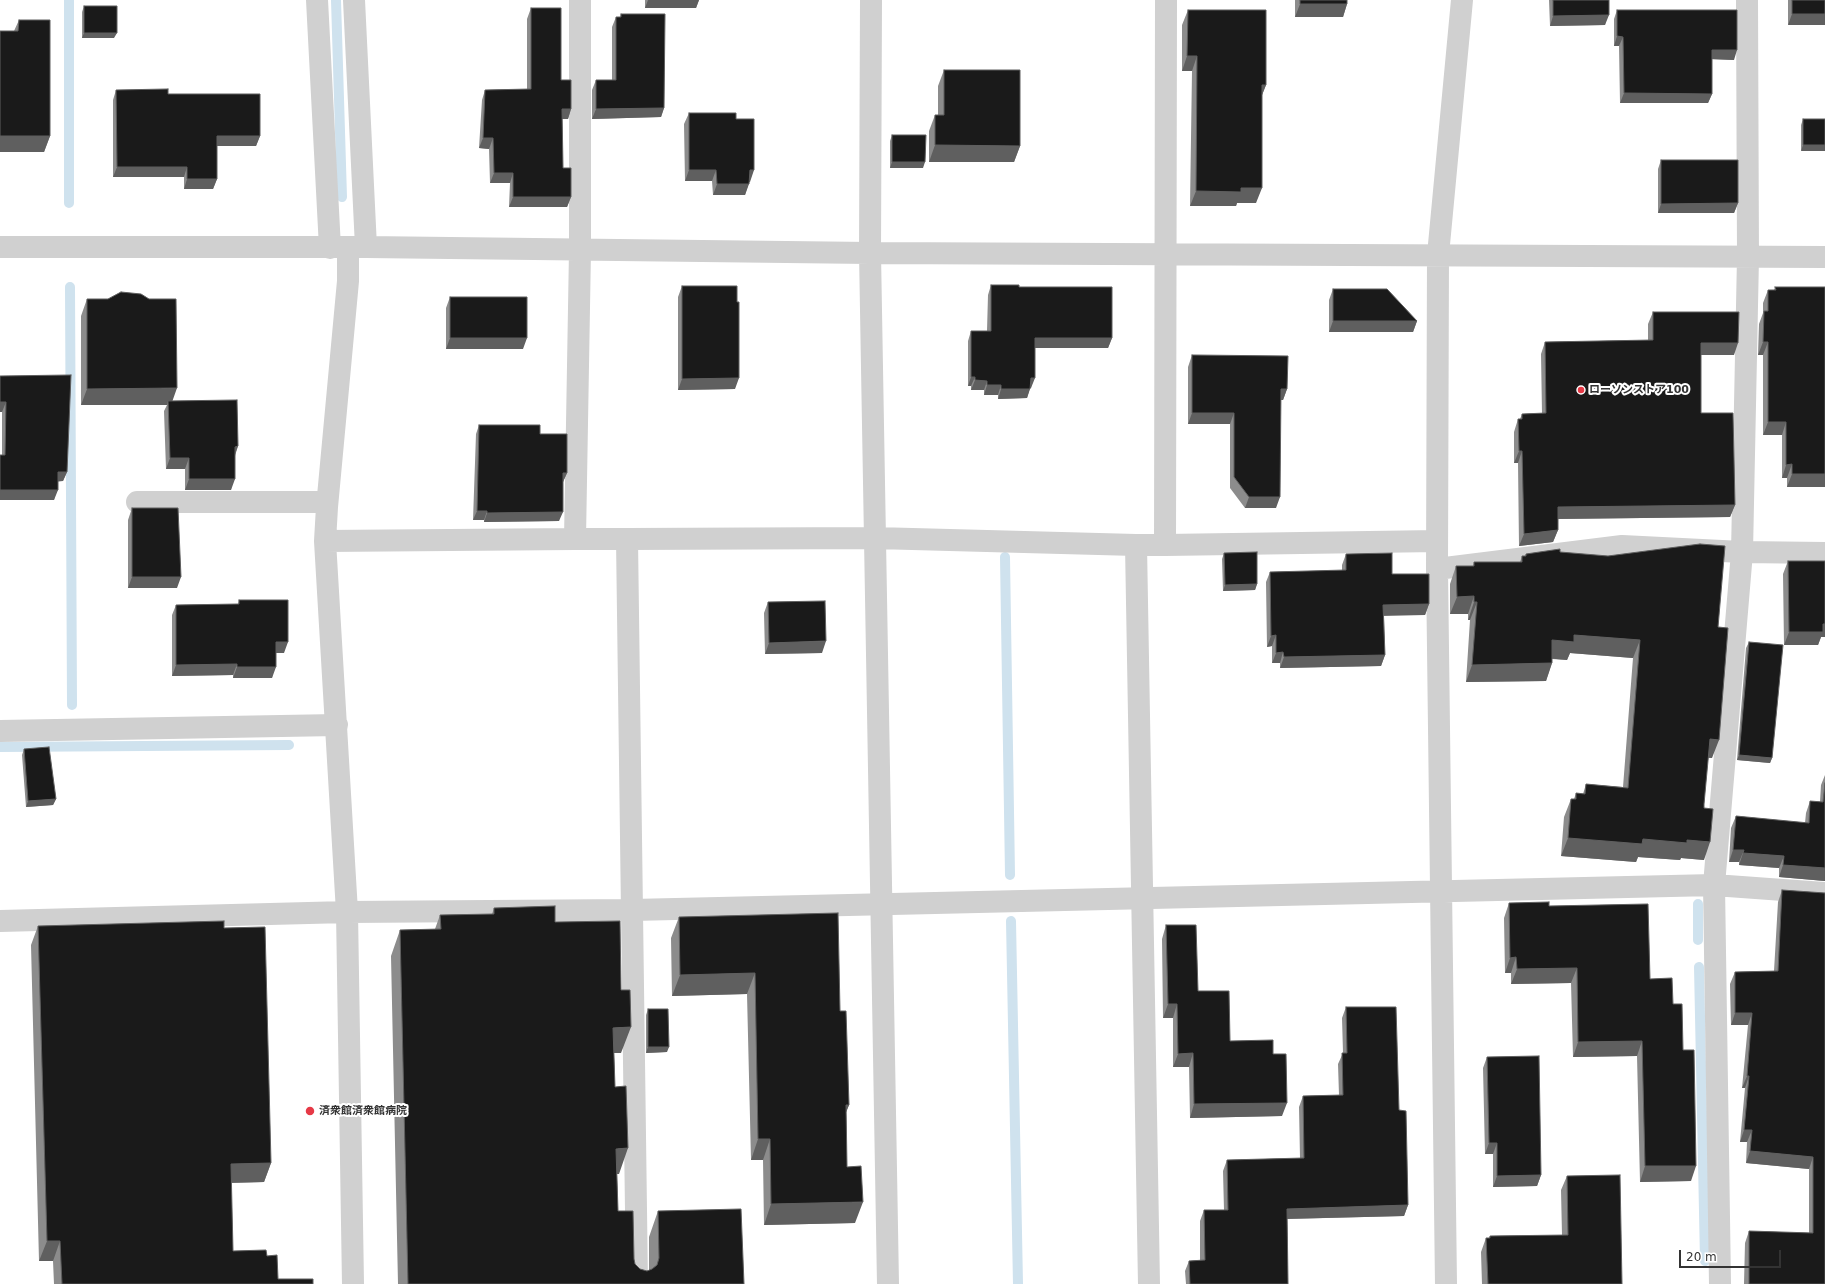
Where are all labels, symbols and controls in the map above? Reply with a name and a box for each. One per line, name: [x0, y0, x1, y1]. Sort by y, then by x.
place label: ローソンストア100: [1589, 383, 1689, 397]
marker: ローソンストア100: [1576, 385, 1586, 395]
place label: 済衆館済衆館病院: [319, 1104, 407, 1118]
marker: 済衆館済衆館病院: [304, 1105, 316, 1117]
scale bar: [1681, 1242, 1783, 1268]
text: 20 m: [1686, 1250, 1717, 1264]

